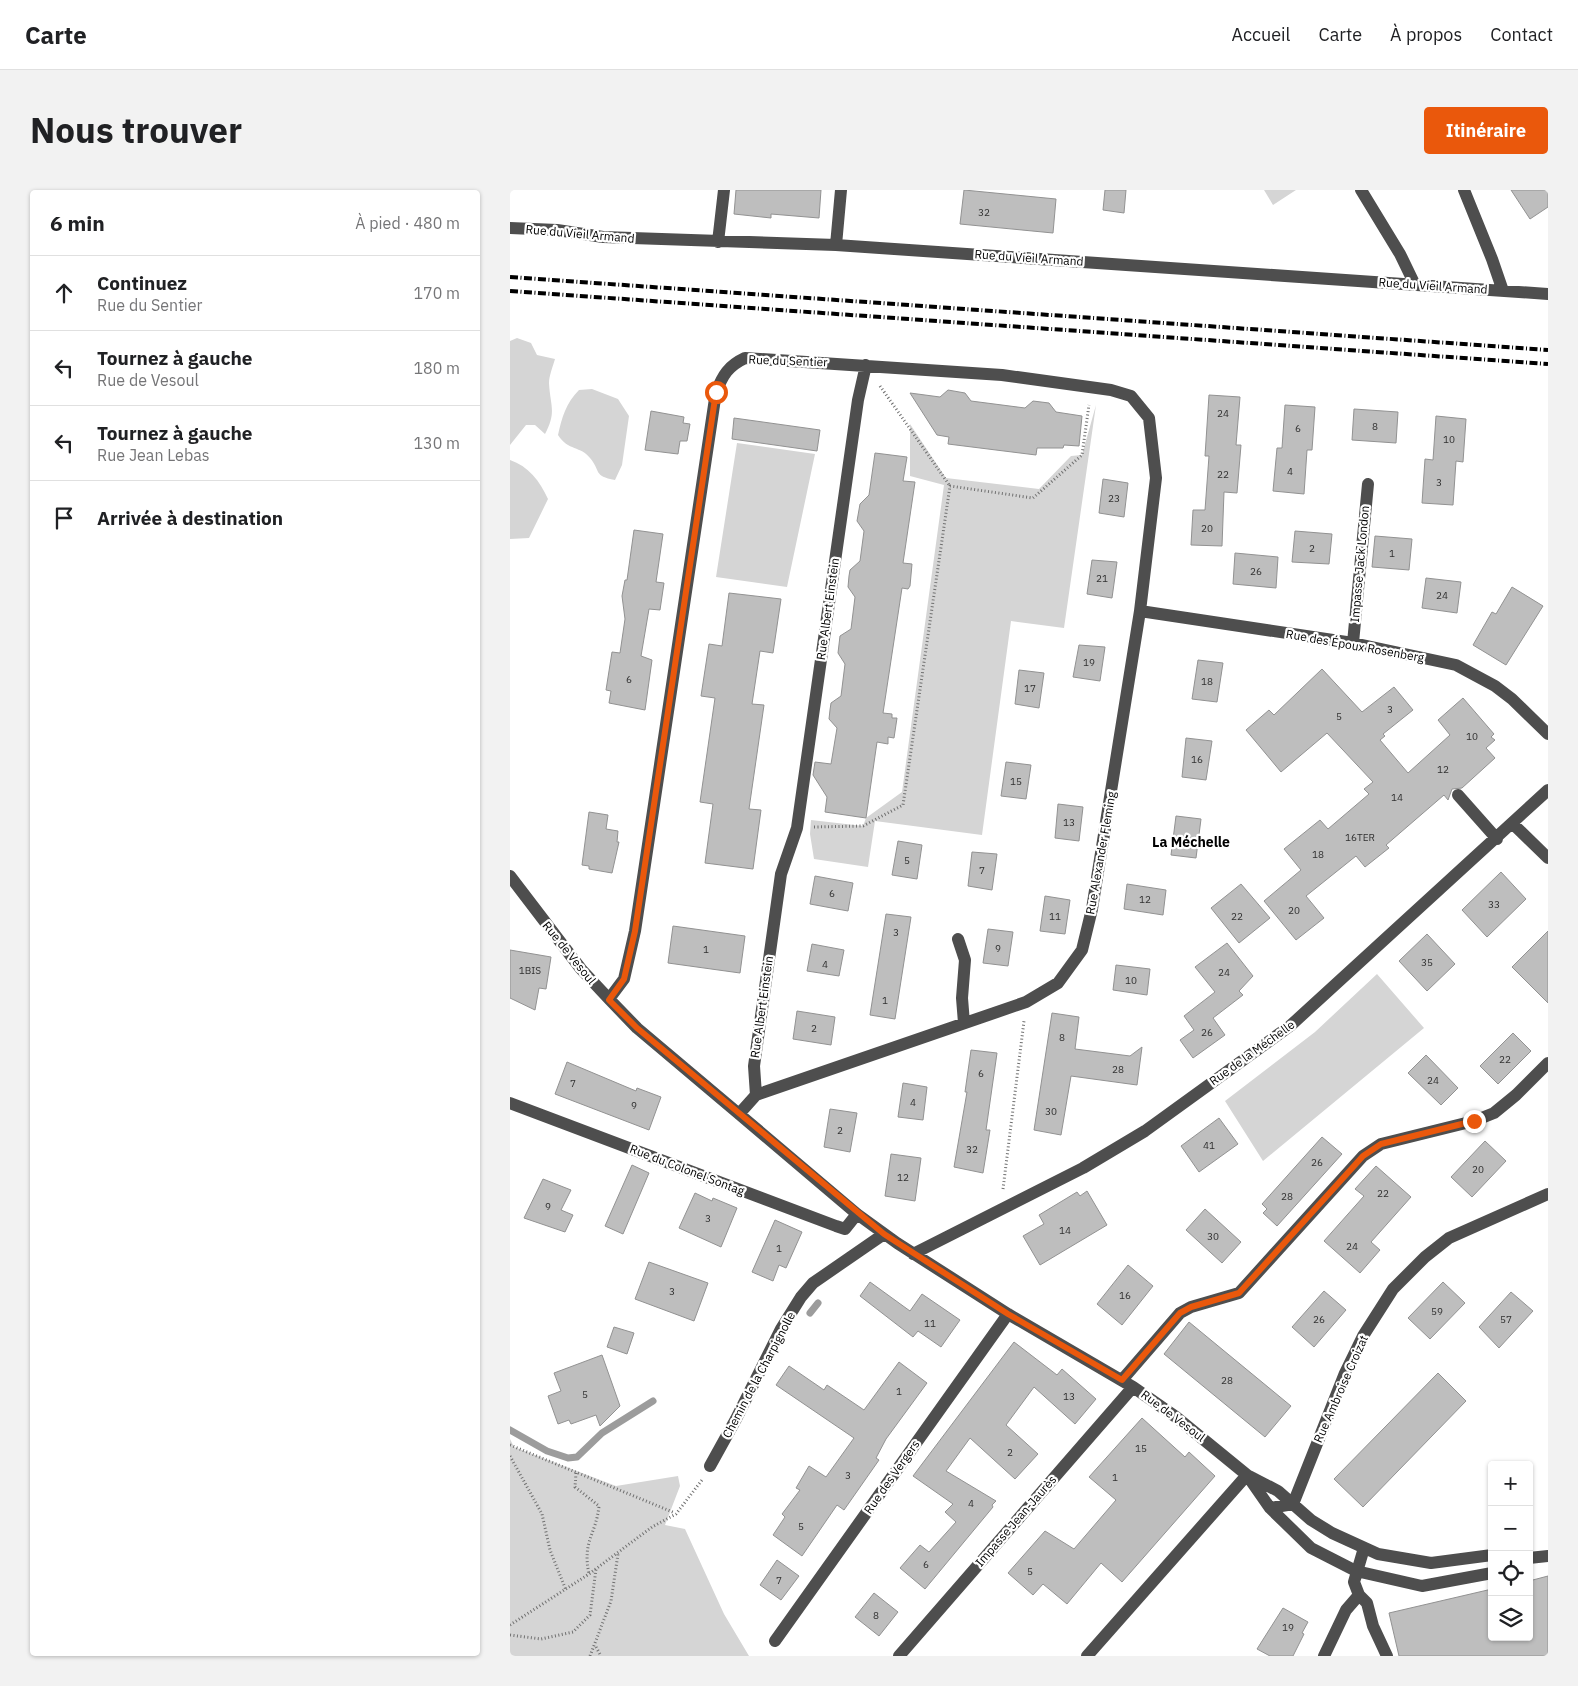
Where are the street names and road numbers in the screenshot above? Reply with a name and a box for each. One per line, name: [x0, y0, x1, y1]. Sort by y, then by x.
street label: Rue du Vieil Armand: [525, 221, 635, 246]
street label: Rue du Vieil Armand: [974, 246, 1084, 269]
street label: Rue du Vieil Armand: [1378, 274, 1488, 297]
street label: Rue du Sentier: [748, 352, 828, 369]
street label: Impasse Jack London: [1347, 505, 1372, 623]
street label: Rue Albert Einstein: [813, 557, 842, 661]
street label: Rue des Époux Rosenberg: [1285, 626, 1426, 665]
street label: Rue Alexander Fleming: [1082, 790, 1119, 916]
street label: Rue de Vesoul: [539, 918, 599, 987]
street label: Rue Albert Einstein: [747, 955, 776, 1059]
street label: Rue de la Méchelle: [1206, 1016, 1298, 1089]
street label: Rue du Colonel Sontag: [628, 1141, 747, 1199]
street label: Chemin de la Charpignolle: [719, 1309, 798, 1440]
street label: Rue Ambroise Croizat: [1310, 1333, 1371, 1445]
street label: Rue de Vesoul: [1138, 1387, 1208, 1445]
street label: Rue des Vergers: [861, 1437, 923, 1517]
street label: Impasse Jean-Jaurès: [972, 1472, 1059, 1569]

